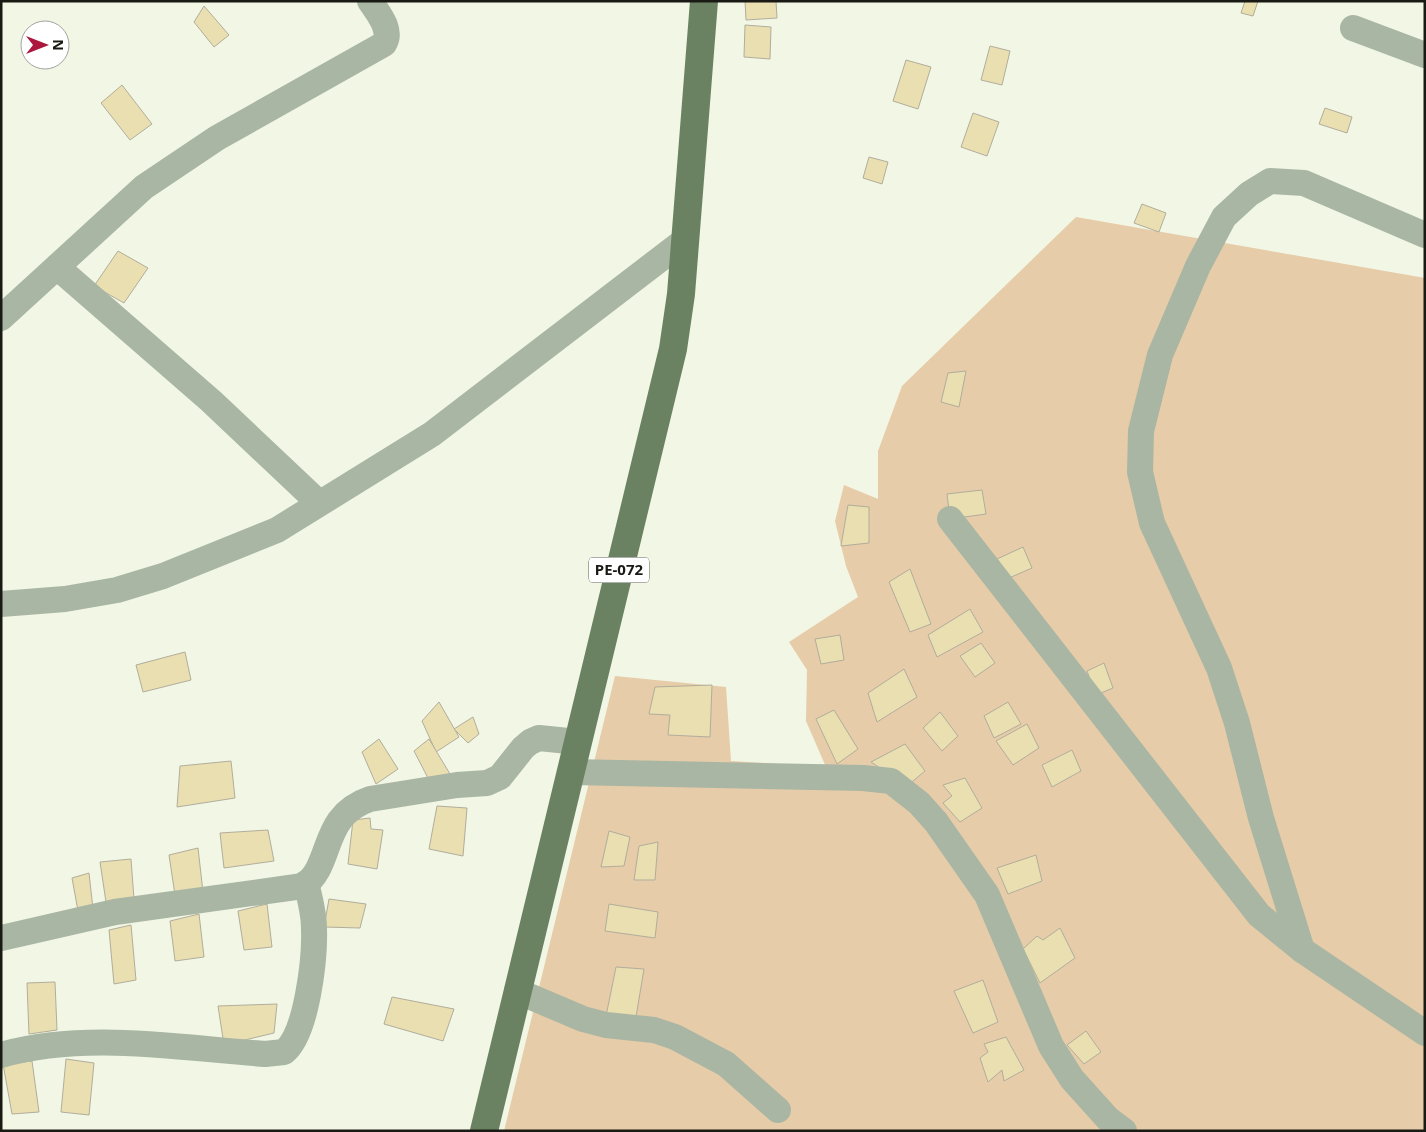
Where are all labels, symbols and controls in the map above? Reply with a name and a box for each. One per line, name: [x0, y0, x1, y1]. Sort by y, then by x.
north arrow: [20, 20, 70, 70]
text: N: [49, 39, 68, 51]
road number: PE-072: [589, 558, 649, 582]

